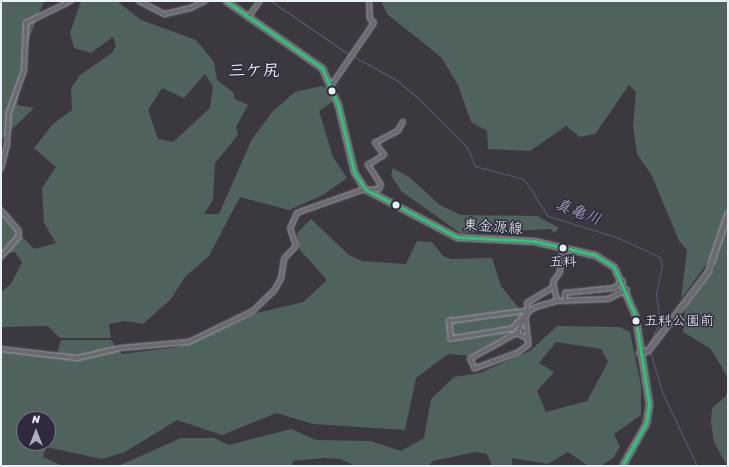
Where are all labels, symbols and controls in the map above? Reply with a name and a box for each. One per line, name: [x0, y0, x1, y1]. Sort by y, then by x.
district label: 三ケ尻: [229, 61, 279, 81]
unlabelled marker: [327, 86, 337, 96]
water label: 真亀川: [552, 194, 604, 230]
unlabelled marker: [391, 200, 401, 210]
street label: 東金源線: [462, 216, 524, 238]
marker: 五料: [558, 243, 568, 253]
place label: 五料: [549, 254, 577, 270]
place label: 五料公園前: [644, 313, 714, 329]
marker: 五料公園前: [631, 316, 641, 326]
text: N: [32, 410, 40, 429]
north arrow: [16, 411, 56, 451]

